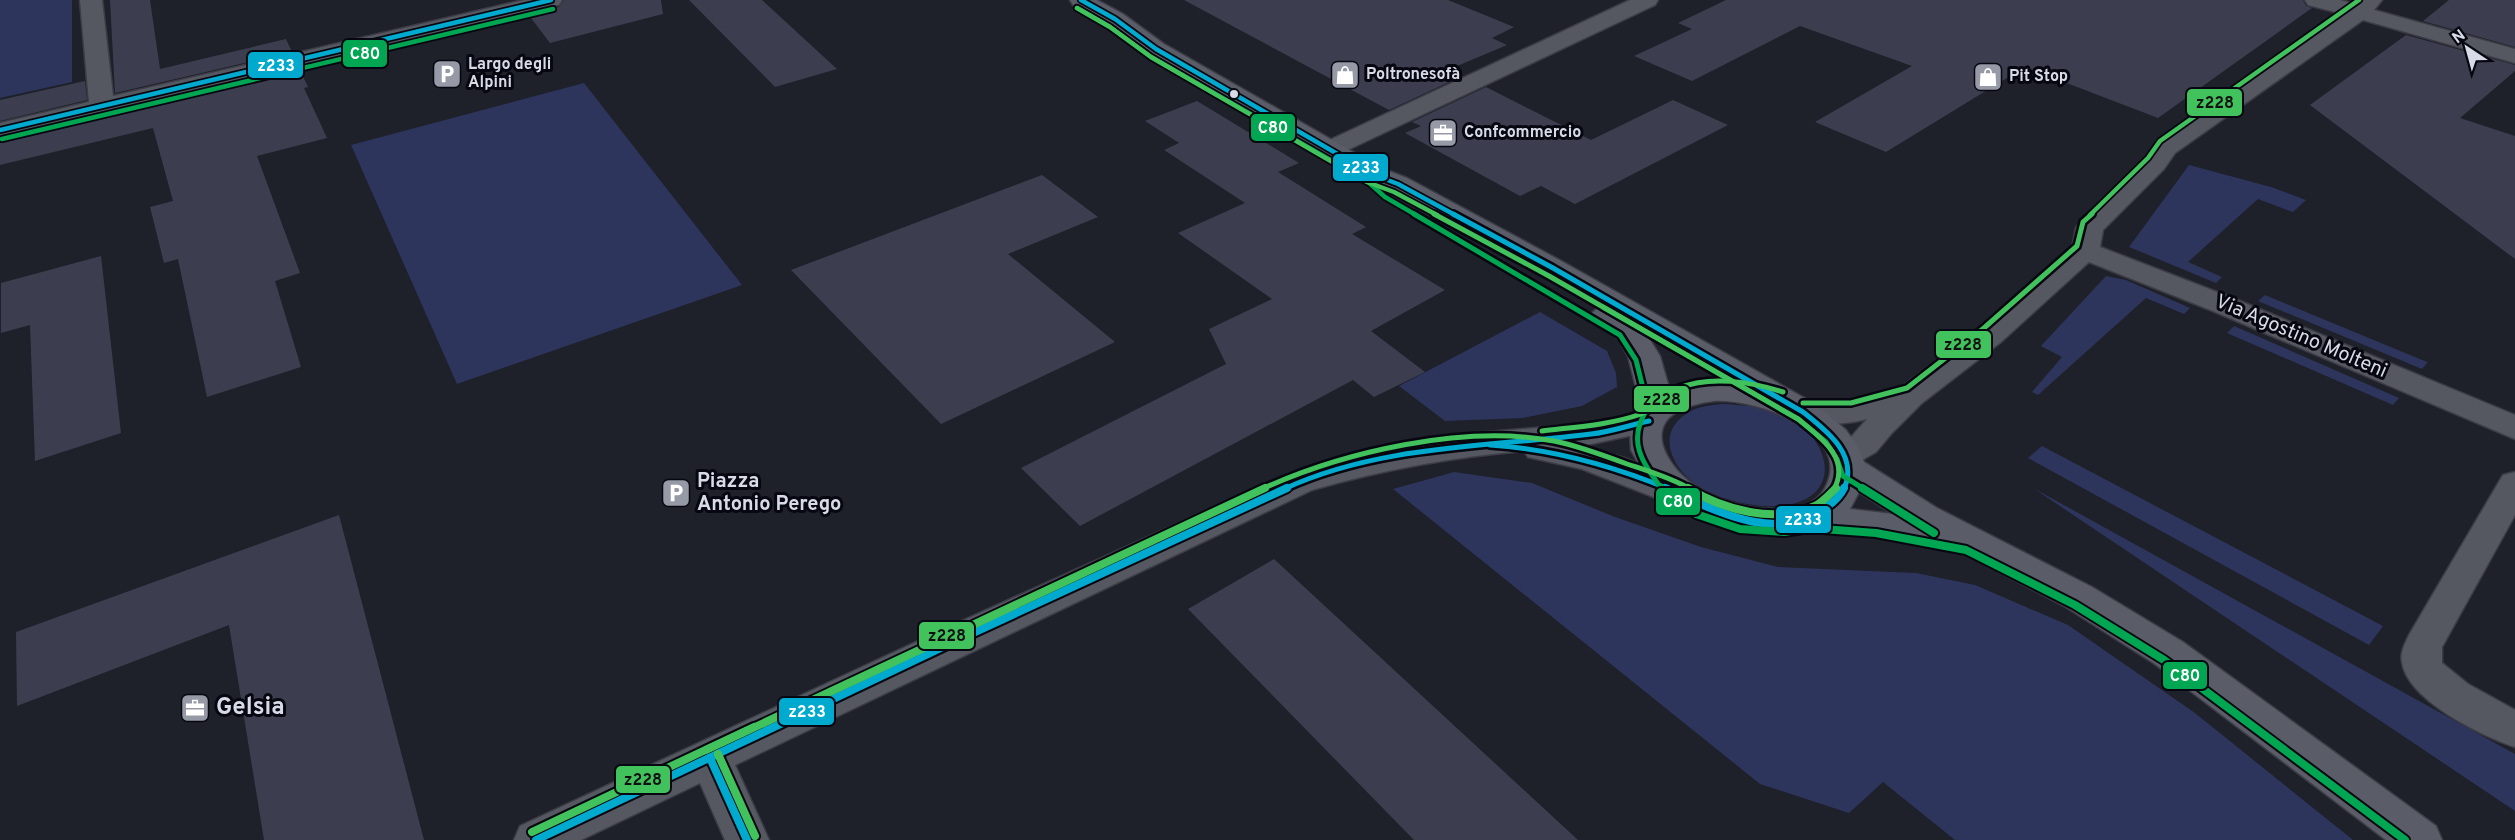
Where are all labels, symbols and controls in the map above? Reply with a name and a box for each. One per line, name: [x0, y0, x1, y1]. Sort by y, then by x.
north arrow: [2437, 18, 2497, 78]
text: N: [2449, 26, 2470, 49]
line badge: C80: [342, 39, 388, 68]
text: C80: [350, 45, 380, 65]
line badge: z233: [247, 51, 304, 79]
place label: Largo degli Alpini: [468, 55, 551, 93]
text: z233: [257, 57, 295, 77]
parking icon: Largo degli Alpini: [431, 58, 463, 90]
shop icon: Poltronesofà: [1329, 59, 1361, 91]
shop icon: Pit Stop: [1972, 61, 2004, 93]
place label: Poltronesofà: [1366, 65, 1460, 85]
place label: Pit Stop: [2009, 67, 2068, 87]
unlabelled marker: [1228, 88, 1240, 100]
line badge: z228: [2186, 88, 2243, 117]
text: z228: [2196, 94, 2234, 114]
line badge: C80: [1250, 113, 1296, 142]
office icon: Confcommercio: [1427, 117, 1459, 149]
text: C80: [1258, 119, 1288, 139]
place label: Confcommercio: [1464, 123, 1581, 143]
line badge: z233: [1332, 153, 1389, 182]
text: z233: [1342, 159, 1380, 179]
street label: Via Agostino Molteni: [2211, 289, 2391, 385]
line badge: z228: [1935, 330, 1992, 359]
text: z228: [1944, 336, 1982, 356]
line badge: z228: [1633, 385, 1690, 413]
text: z228: [1643, 391, 1681, 411]
place label: Piazza Antonio Perego: [697, 469, 841, 518]
parking icon: Piazza Antonio Perego: [660, 477, 692, 509]
line badge: C80: [1655, 487, 1701, 516]
text: C80: [1663, 493, 1693, 513]
line badge: z233: [1775, 505, 1832, 534]
text: z233: [1784, 511, 1822, 531]
line badge: z228: [918, 621, 975, 650]
text: z228: [928, 627, 966, 647]
line badge: C80: [2162, 661, 2208, 690]
text: C80: [2170, 667, 2200, 687]
office icon: Gelsia: [179, 692, 211, 724]
place label: Gelsia: [216, 693, 285, 723]
line badge: z233: [778, 697, 835, 726]
text: z233: [788, 703, 826, 723]
line badge: z228: [615, 765, 671, 794]
text: z228: [624, 771, 662, 791]

